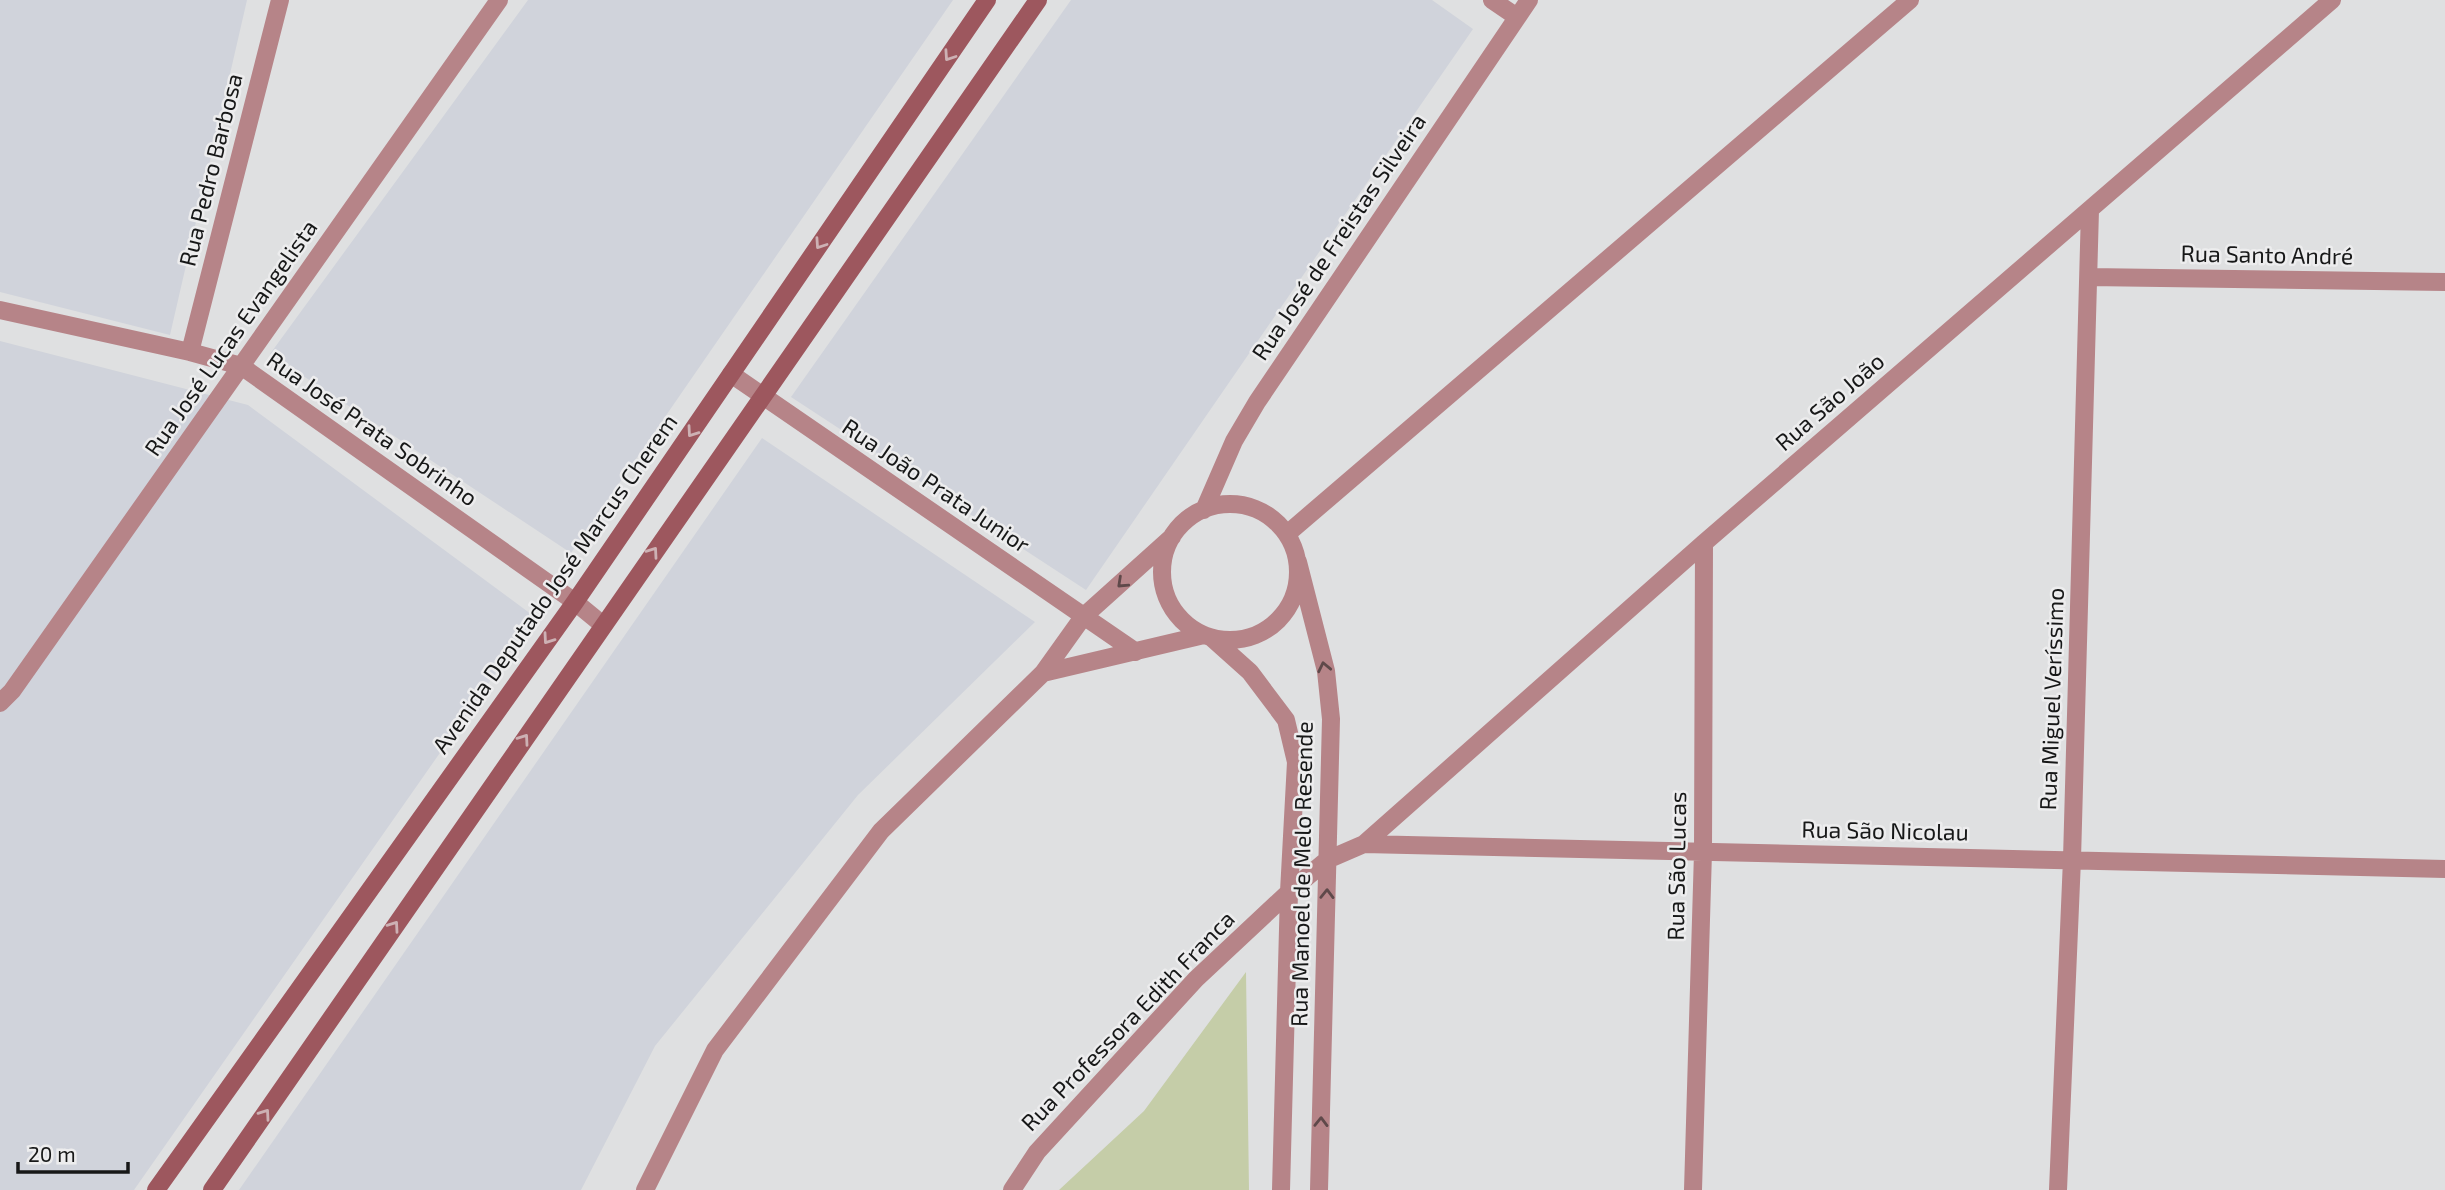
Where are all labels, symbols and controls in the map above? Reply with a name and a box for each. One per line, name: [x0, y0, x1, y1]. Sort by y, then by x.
one-way arrow: [945, 48, 957, 61]
street label: Rua Pedro Barbosa: [173, 70, 248, 269]
street label: Rua José de Freistas Silveira: [1245, 108, 1431, 365]
street label: Rua José Lucas Evangelista: [138, 214, 323, 461]
one-way arrow: [816, 236, 828, 249]
street label: Rua Santo André: [2181, 238, 2354, 270]
street label: Rua José Prata Sobrinho: [262, 345, 483, 511]
street label: Rua São João: [1769, 346, 1889, 456]
street label: Avenida Deputado José Marcus Cherem: [426, 408, 683, 758]
street label: Rua João Prata Junior: [837, 412, 1036, 558]
one-way arrow: [688, 424, 700, 437]
one-way arrow: [645, 547, 657, 560]
one-way arrow: [1117, 575, 1130, 587]
street label: Rua Miguel Veríssimo: [2033, 587, 2069, 811]
one-way arrow: [544, 631, 557, 644]
one-way arrow: [1318, 661, 1333, 673]
street label: Rua Manoel de Melo Resende: [1284, 721, 1318, 1027]
one-way arrow: [516, 734, 528, 747]
street label: Rua São Lucas: [1661, 791, 1691, 941]
street label: Rua São Nicolau: [1801, 815, 1969, 845]
one-way arrow: [1319, 889, 1334, 900]
street label: Rua Professora Edith Franca: [1015, 904, 1240, 1136]
one-way arrow: [386, 921, 399, 934]
one-way arrow: [257, 1109, 269, 1122]
one-way arrow: [1313, 1116, 1328, 1127]
scale bar: [18, 1130, 128, 1174]
text: 20 m: [28, 1141, 76, 1166]

